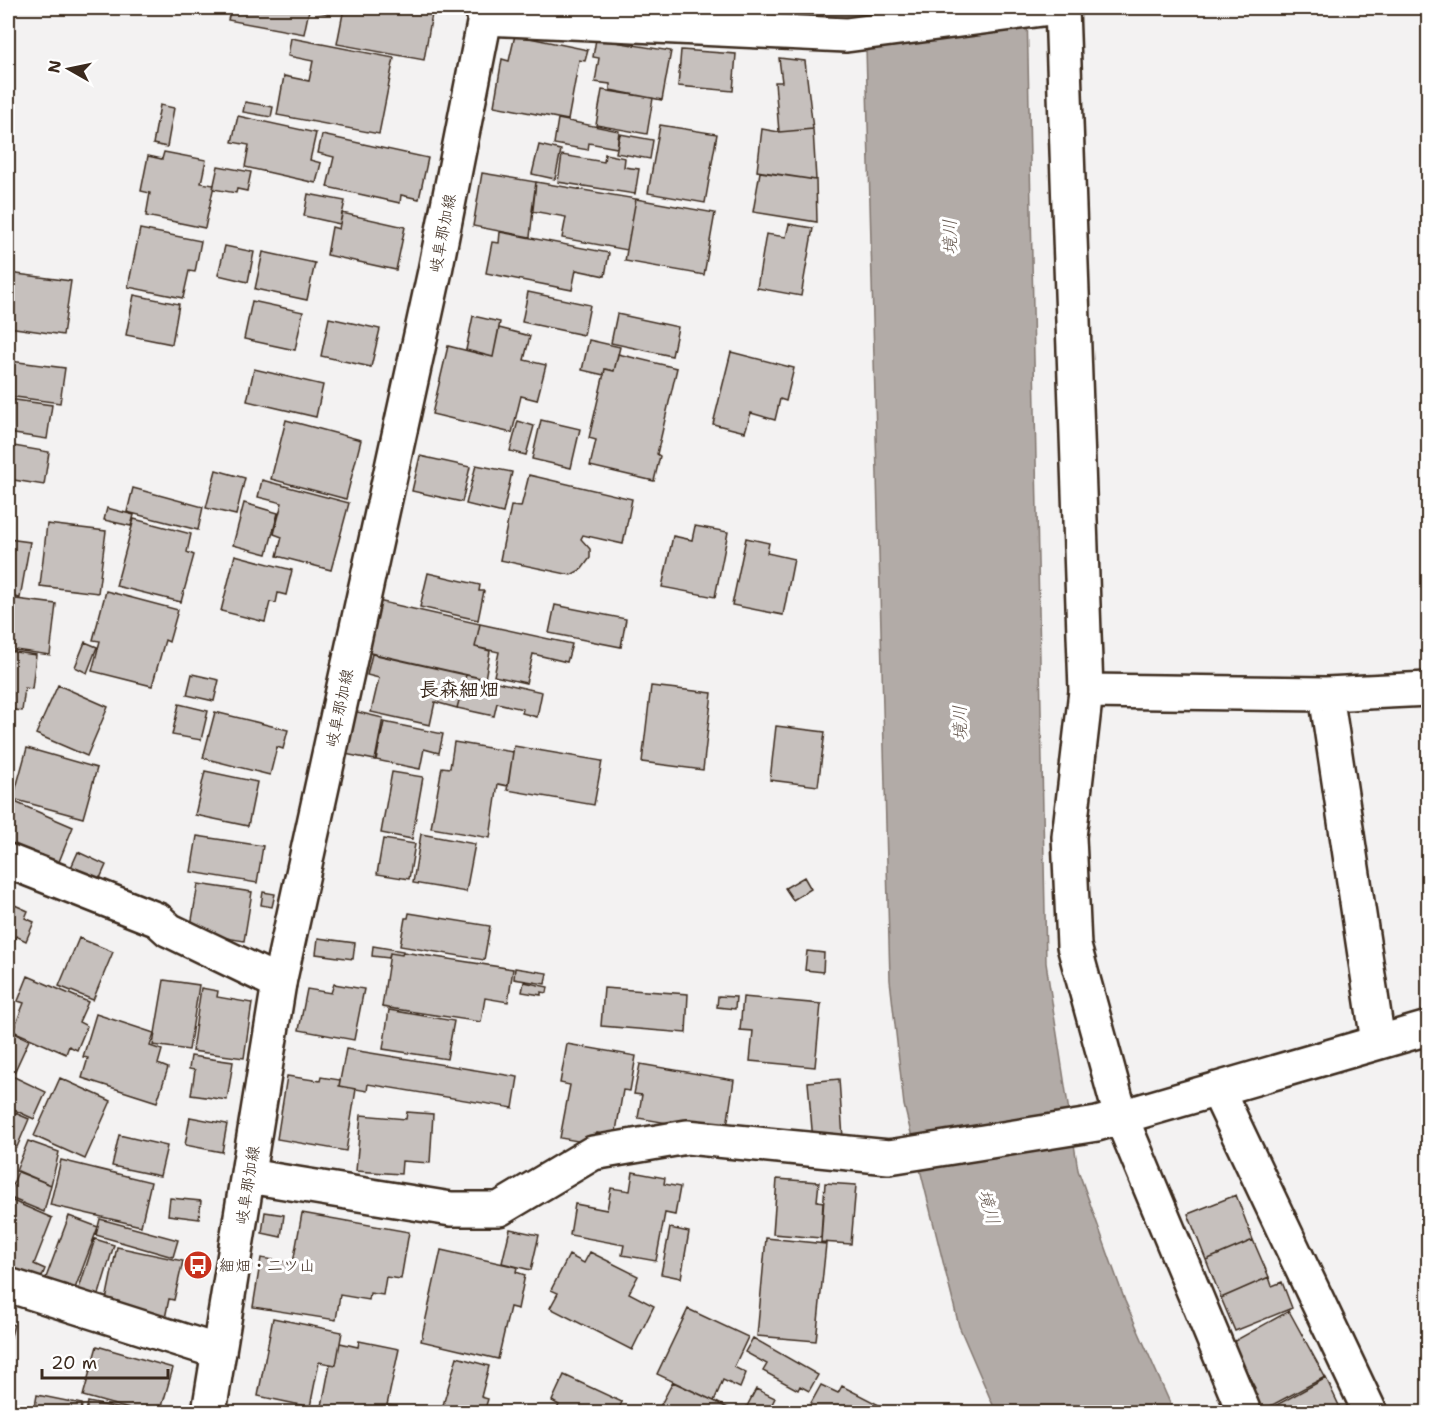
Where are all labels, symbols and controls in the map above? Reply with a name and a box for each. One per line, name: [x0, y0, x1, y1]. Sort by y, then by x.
north arrow: [39, 39, 99, 99]
text: N: [43, 59, 66, 75]
street label: 岐阜那加線: [425, 192, 460, 274]
water label: 境川: [938, 219, 962, 255]
street label: 岐阜那加線: [321, 667, 358, 749]
district label: 長森細畑: [419, 676, 499, 702]
water label: 境川: [948, 705, 972, 741]
street label: 岐阜那加線: [231, 1144, 264, 1226]
water label: 境川: [973, 1187, 1005, 1227]
bus stop icon: 細畑・二ツ山: [182, 1249, 214, 1281]
place label: 細畑・二ツ山: [219, 1255, 315, 1276]
scale bar: [42, 1342, 168, 1380]
text: 20 m: [51, 1351, 97, 1375]

